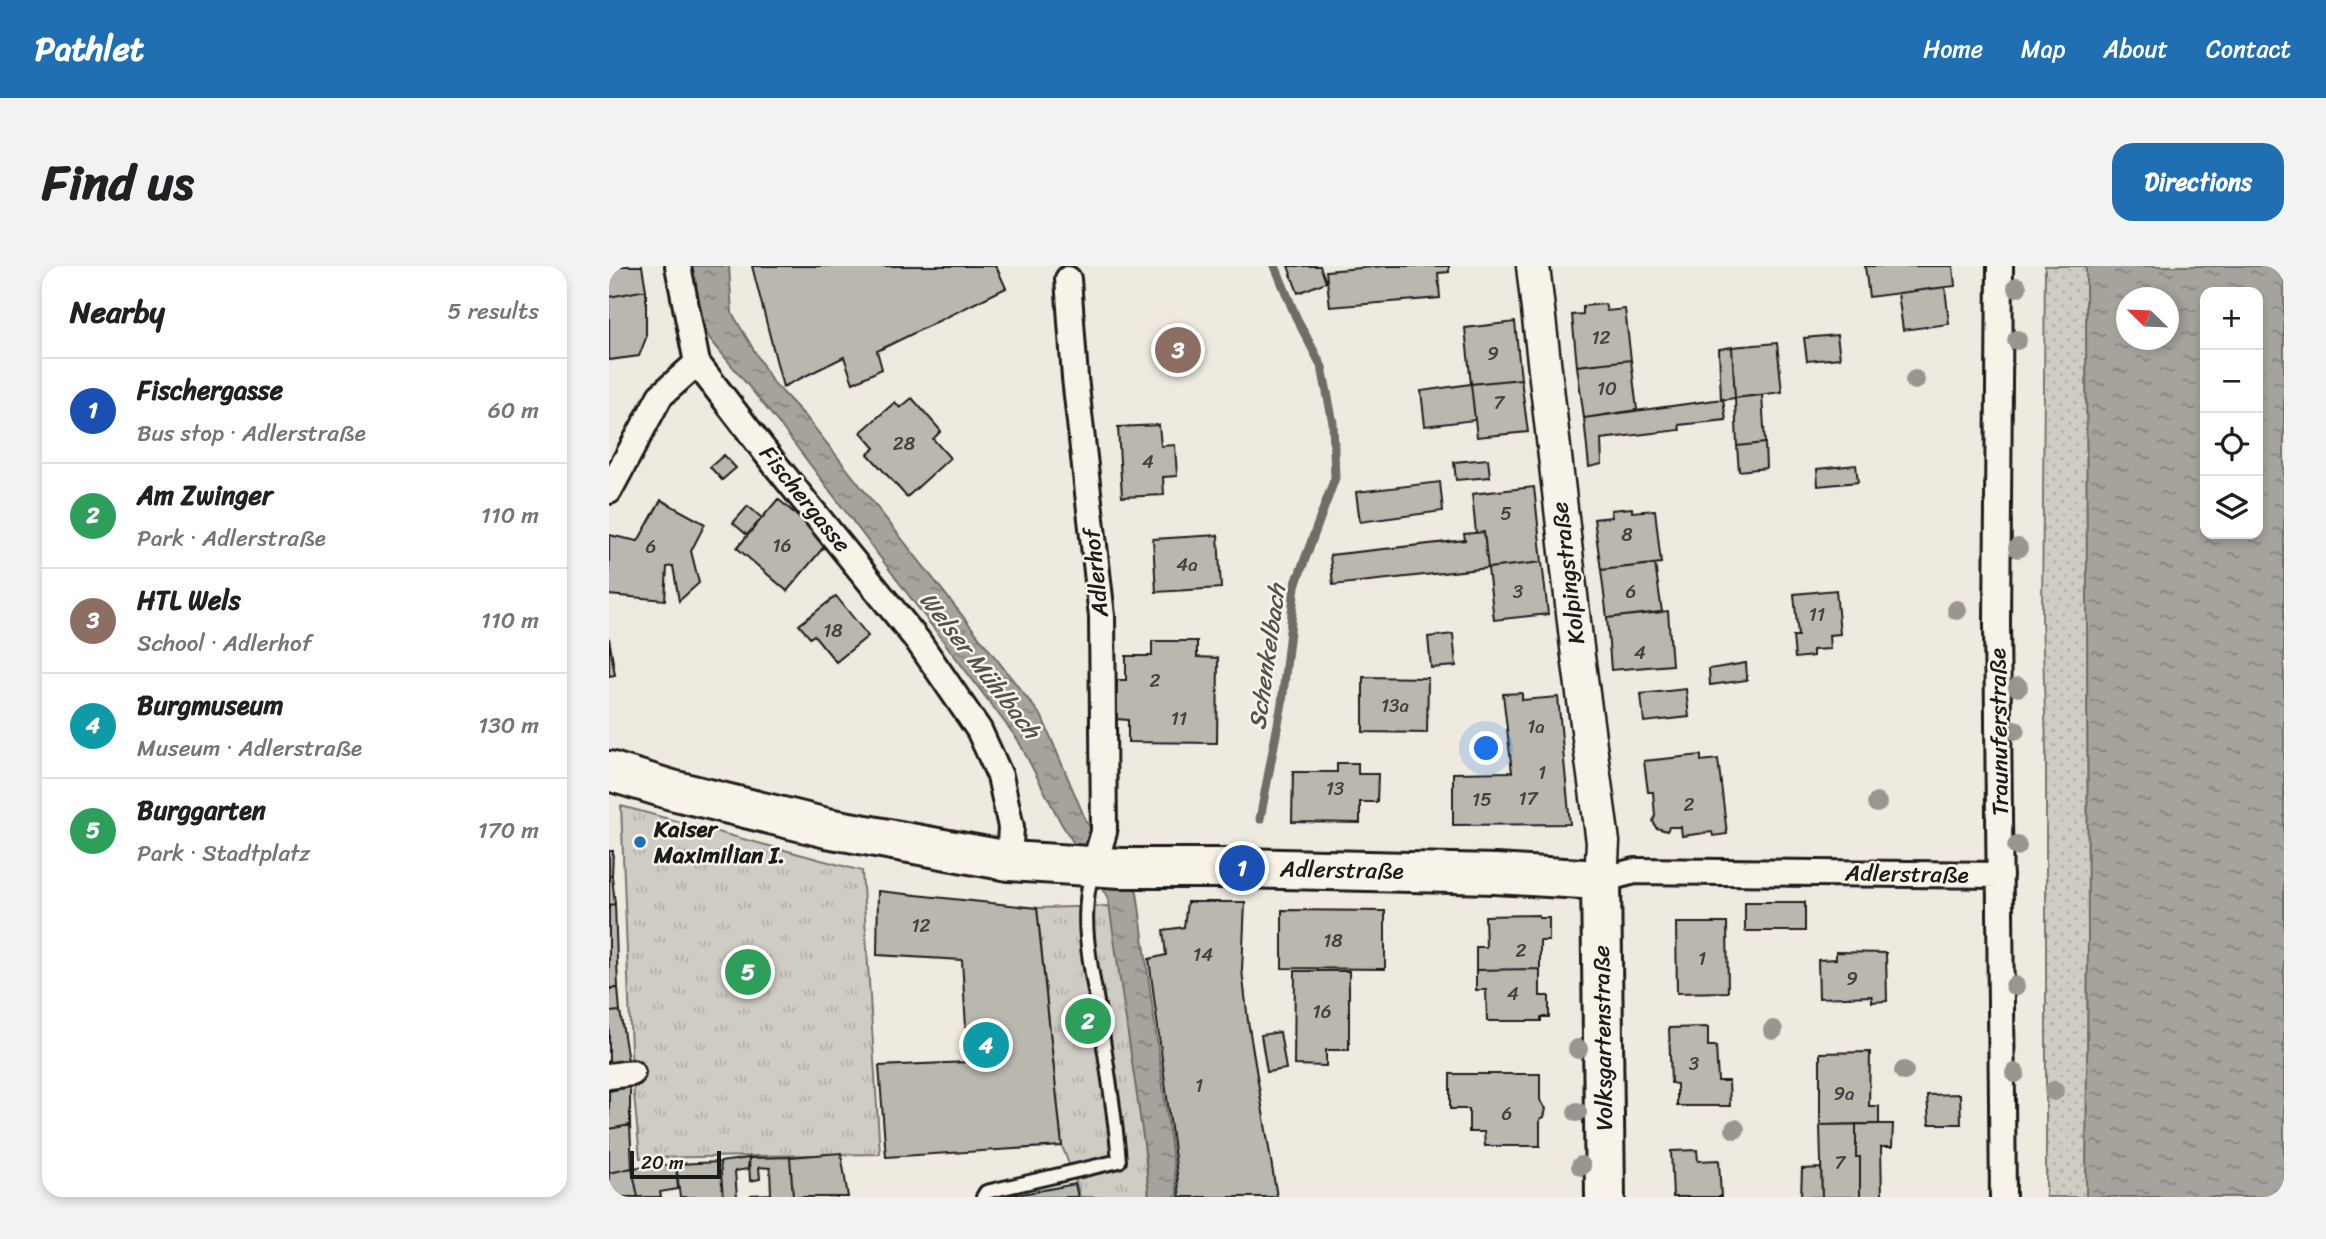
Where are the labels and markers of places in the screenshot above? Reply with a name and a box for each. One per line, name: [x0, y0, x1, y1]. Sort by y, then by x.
pin: 3: [1155, 324, 1201, 376]
place label: Kaiser Maximilian I.: [653, 809, 785, 876]
marker: Kaiser Maximilian I.: [632, 834, 648, 850]
pin: 1: [1219, 842, 1265, 894]
pin: 5: [725, 946, 771, 998]
pin: 2: [1065, 995, 1111, 1047]
pin: 4: [963, 1019, 1009, 1071]

